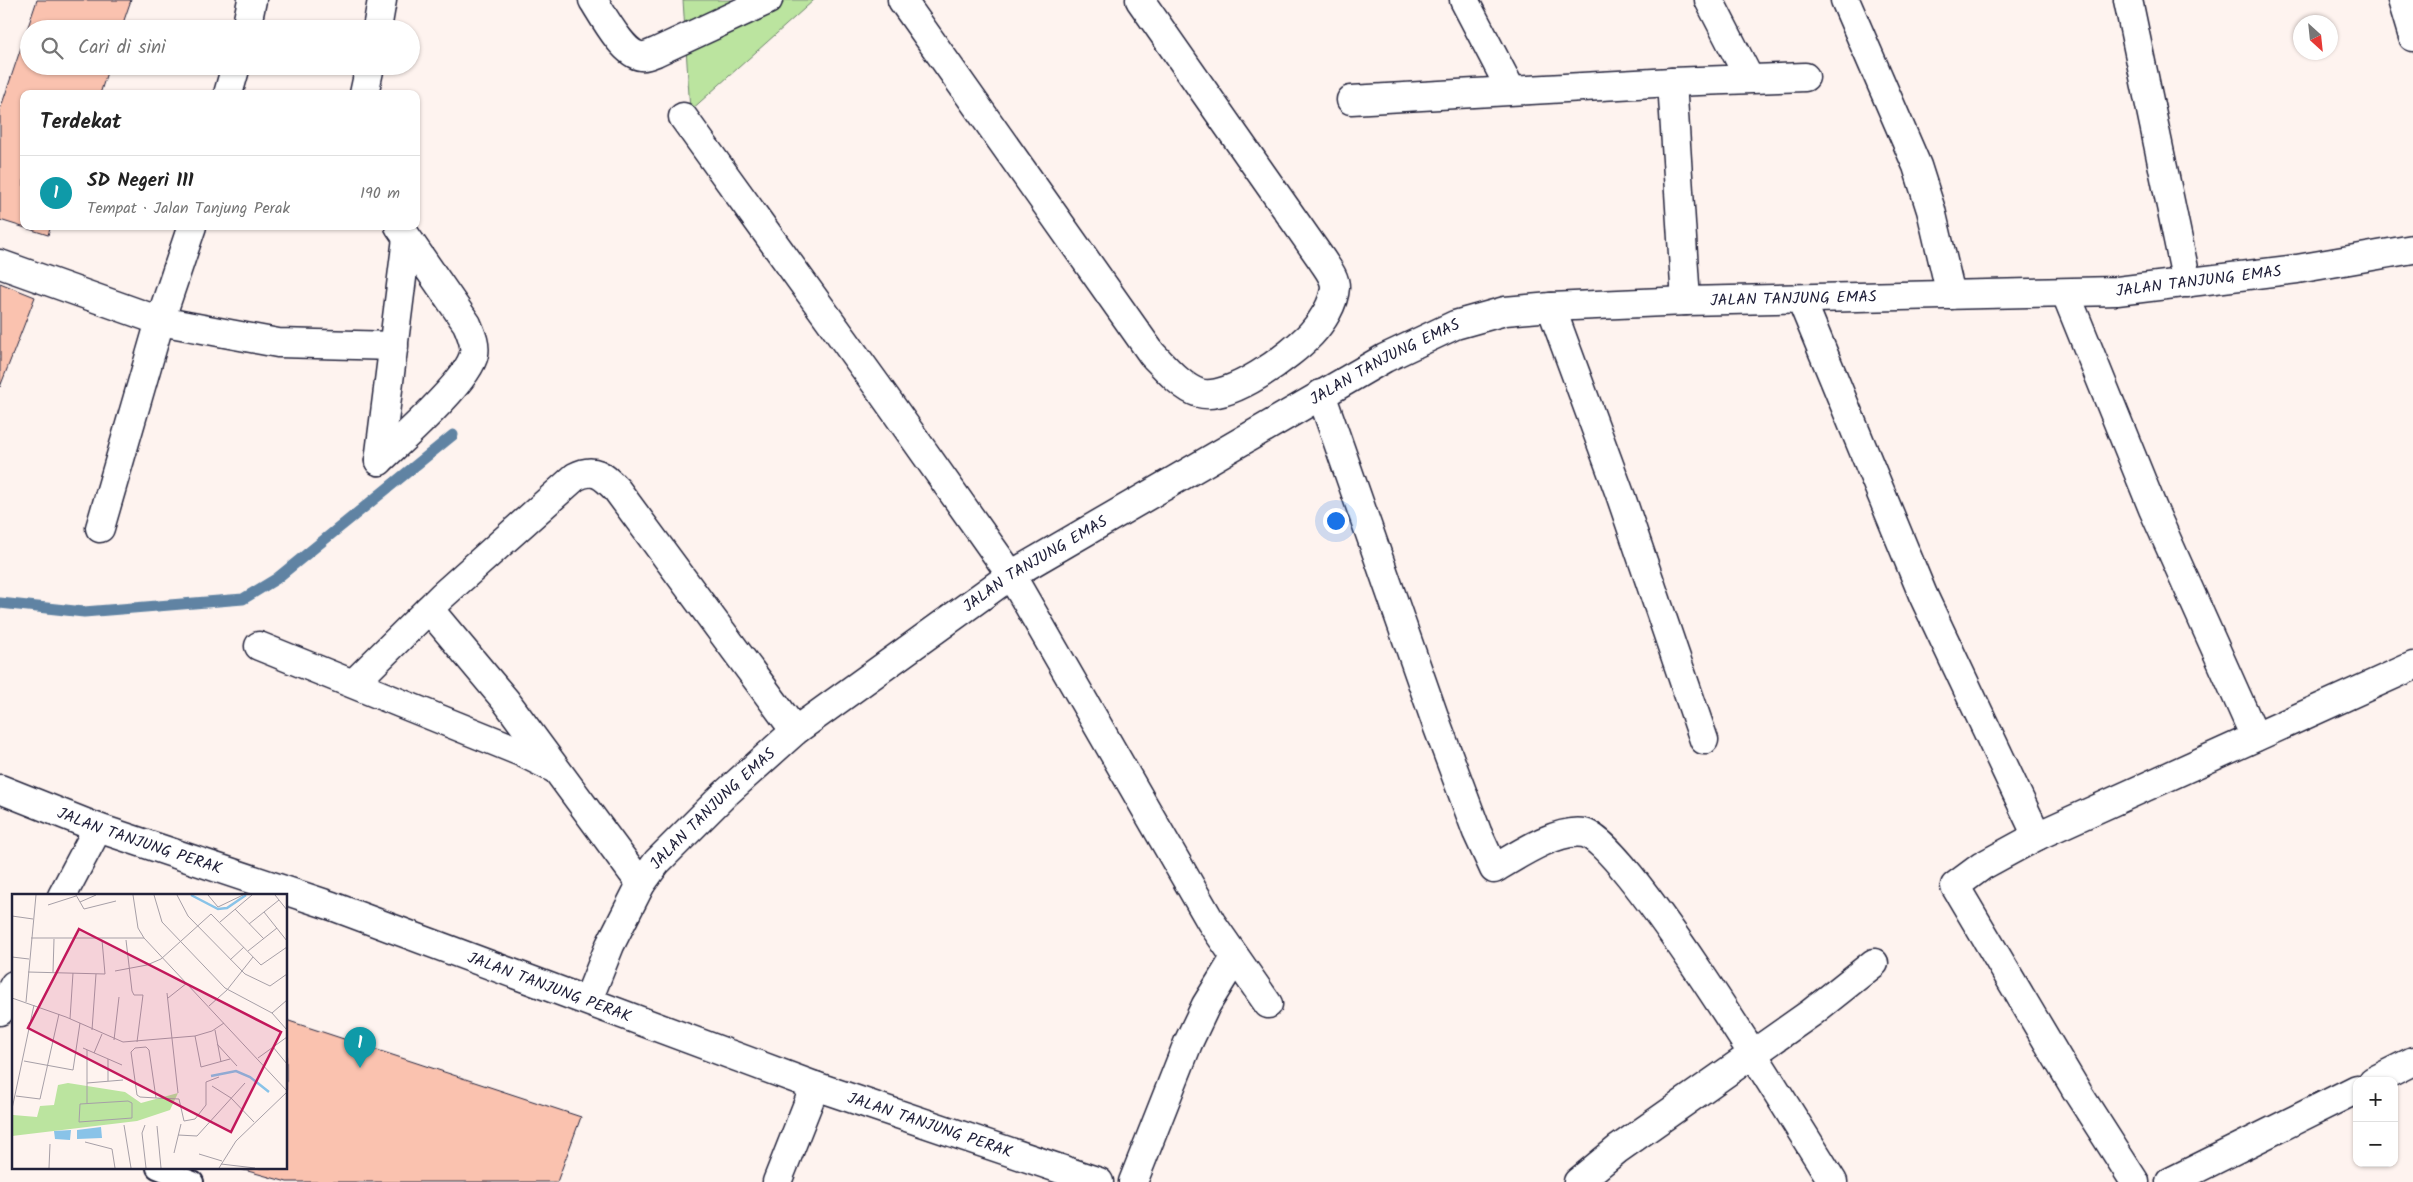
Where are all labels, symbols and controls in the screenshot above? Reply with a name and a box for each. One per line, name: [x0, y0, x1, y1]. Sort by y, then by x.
north arrow: [2293, 15, 2338, 60]
search box: [20, 20, 420, 75]
text: Cari di sini: [78, 33, 166, 63]
icon: search: [38, 34, 66, 62]
text: Terdekat: [40, 106, 121, 139]
text: SD Negeri 111: [87, 166, 193, 196]
text: 1: [54, 181, 58, 206]
text: 190 m: [360, 181, 400, 206]
text: Tempat · Jalan Tanjung Perak: [87, 196, 290, 221]
street label: JALAN TANJUNG EMAS: [2114, 258, 2283, 304]
street label: JALAN TANJUNG EMAS: [1710, 284, 1877, 313]
street label: JALAN TANJUNG EMAS: [1305, 312, 1464, 412]
your location: [1323, 508, 1349, 534]
street label: JALAN TANJUNG EMAS: [958, 509, 1112, 618]
street label: JALAN TANJUNG EMAS: [643, 741, 781, 874]
street label: JALAN TANJUNG PERAK: [53, 801, 226, 881]
inset map: [12, 894, 288, 1170]
street label: JALAN TANJUNG PERAK: [464, 945, 635, 1029]
pin: 1: [344, 1027, 376, 1068]
map controls: [2353, 1077, 2398, 1167]
button: +: [2353, 1077, 2398, 1122]
street label: JALAN TANJUNG PERAK: [844, 1085, 1016, 1165]
button: −: [2353, 1122, 2398, 1167]

